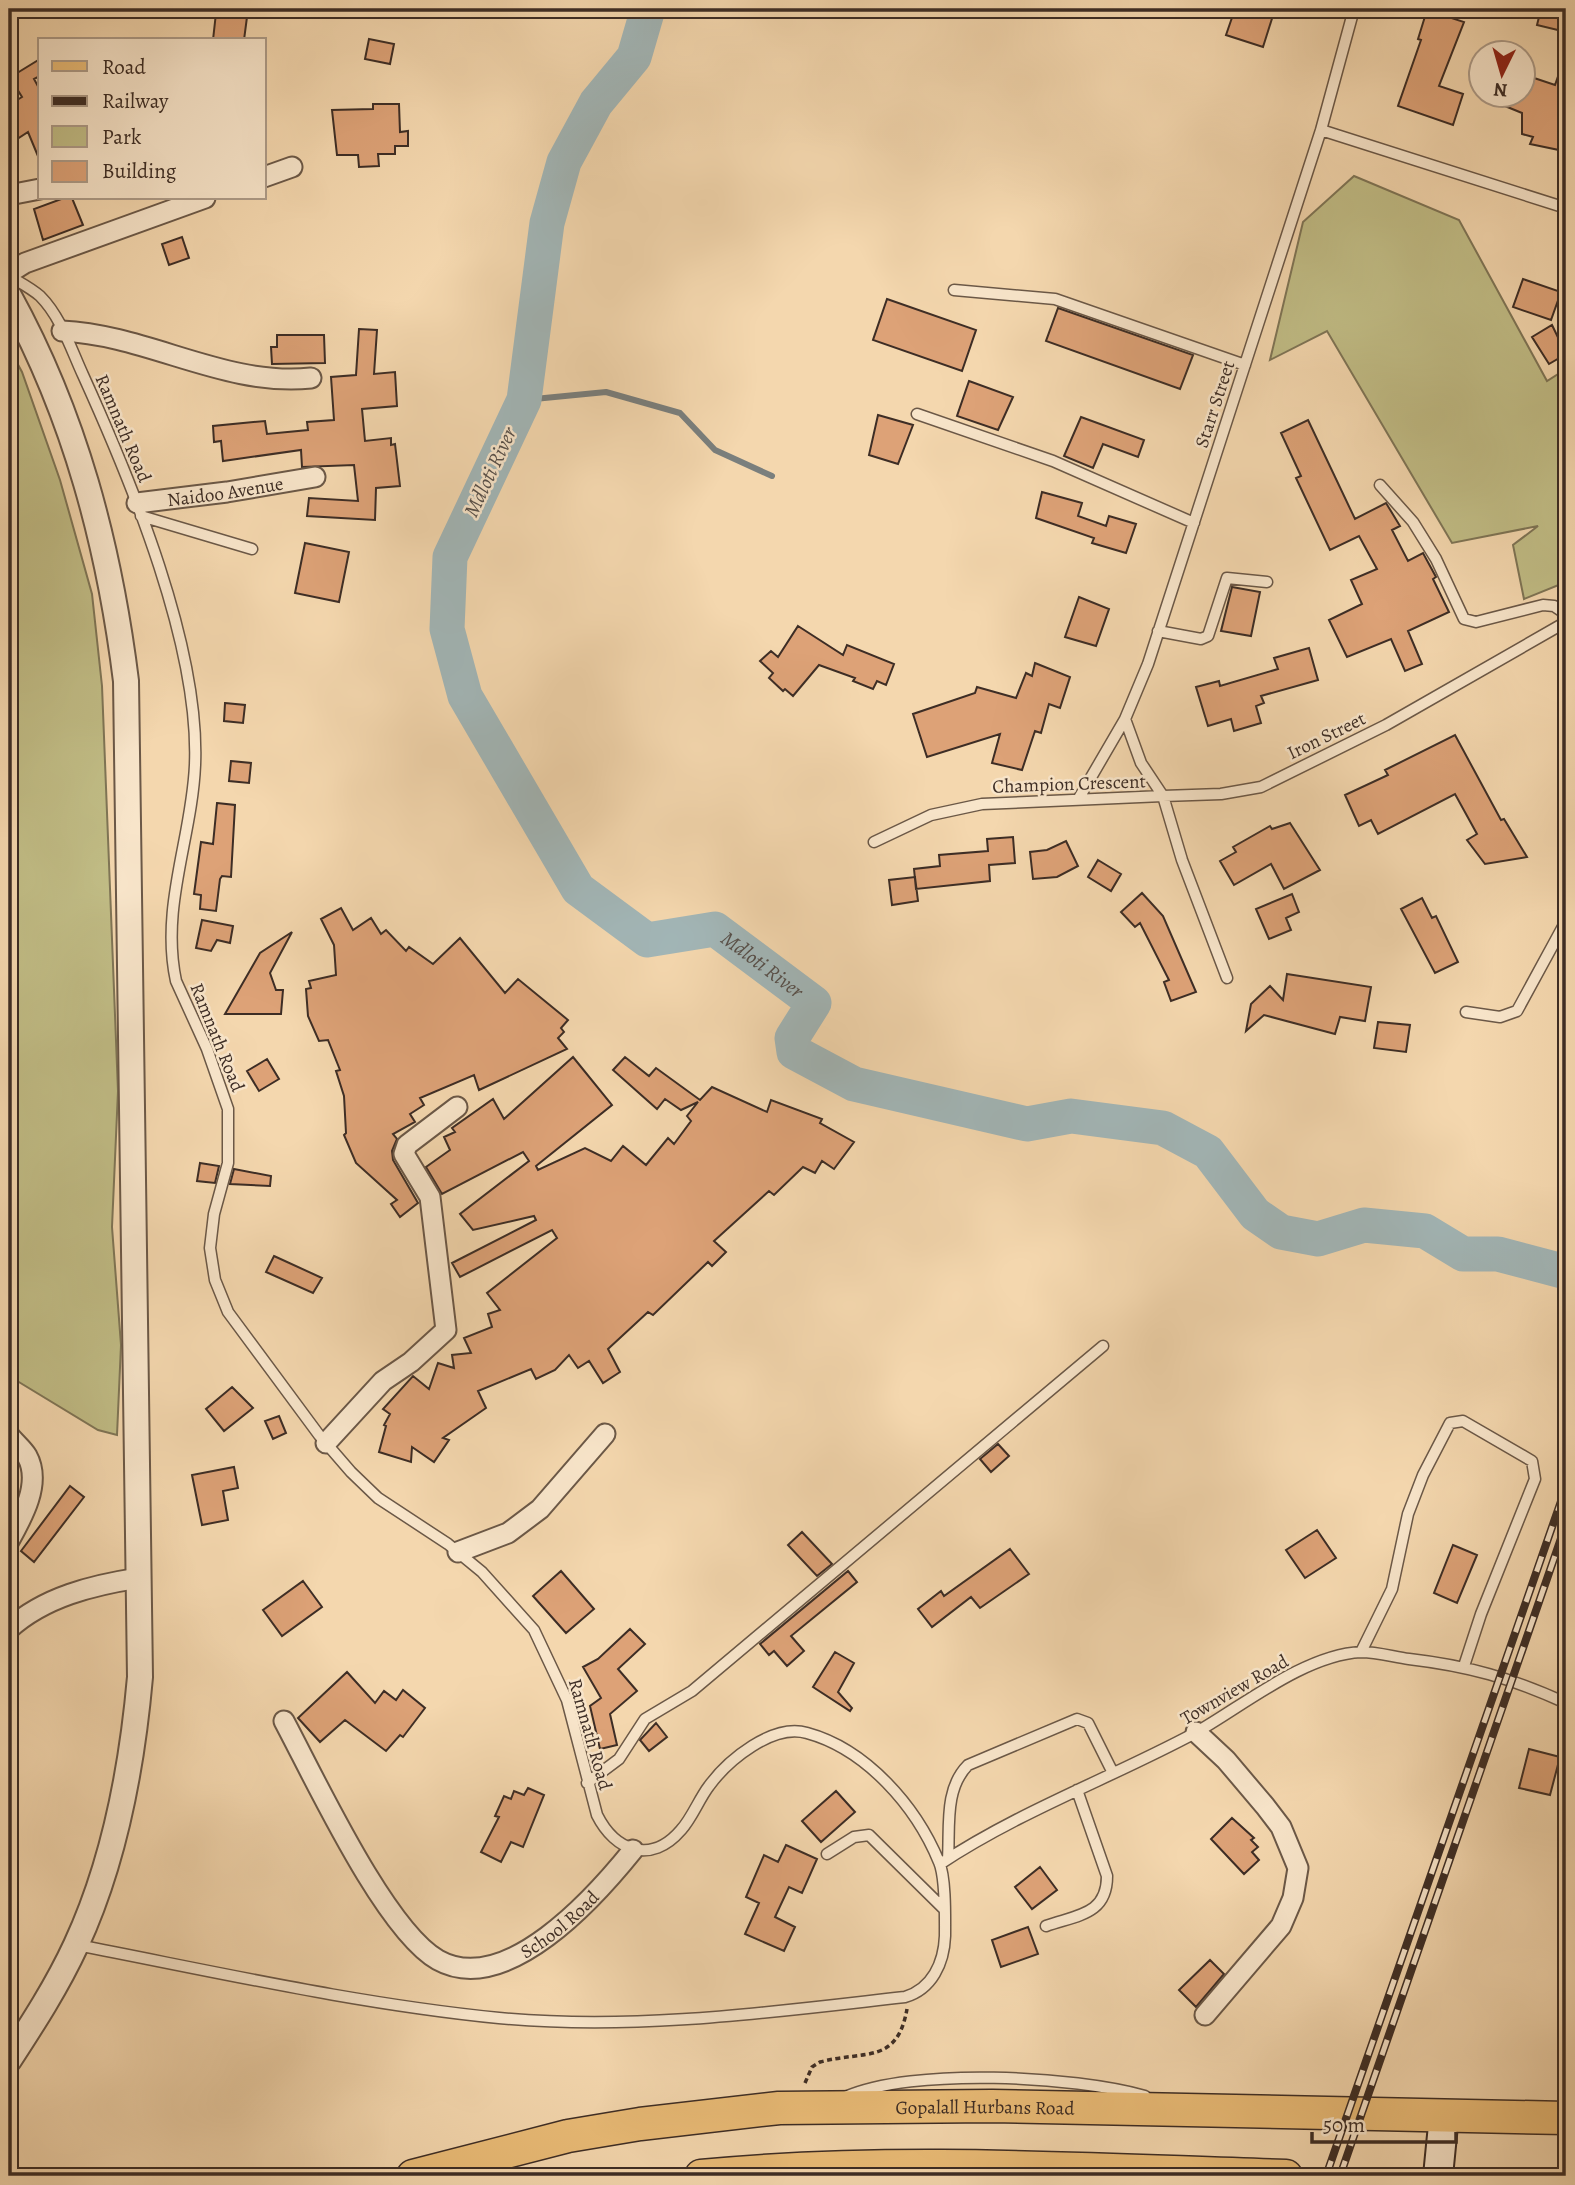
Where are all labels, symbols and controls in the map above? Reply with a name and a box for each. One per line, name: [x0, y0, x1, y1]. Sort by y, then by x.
legend: [38, 38, 266, 200]
north arrow: [1466, 38, 1536, 108]
text: Road: [102, 53, 146, 81]
text: N: [1492, 76, 1509, 103]
text: Railway: [102, 87, 169, 115]
text: Park: [102, 123, 142, 151]
text: Building: [102, 157, 177, 185]
street label: Starr Street: [1189, 357, 1241, 451]
street label: Ramnath Road: [89, 370, 158, 487]
water label: Mdloti River: [457, 422, 523, 521]
street label: Naidoo Avenue: [166, 471, 285, 513]
street label: Iron Street: [1283, 706, 1370, 766]
street label: Champion Crescent: [992, 768, 1146, 800]
water label: Mdloti River: [715, 924, 810, 1005]
street label: Ramnath Road: [183, 979, 251, 1096]
street label: Townview Road: [1176, 1648, 1294, 1731]
street label: Ramnath Road: [562, 1675, 619, 1794]
street label: School Road: [516, 1884, 606, 1965]
street label: Gopalall Hurbans Road: [895, 2094, 1076, 2122]
scale bar: [1312, 2101, 1456, 2145]
text: 50 m: [1323, 2111, 1365, 2139]

